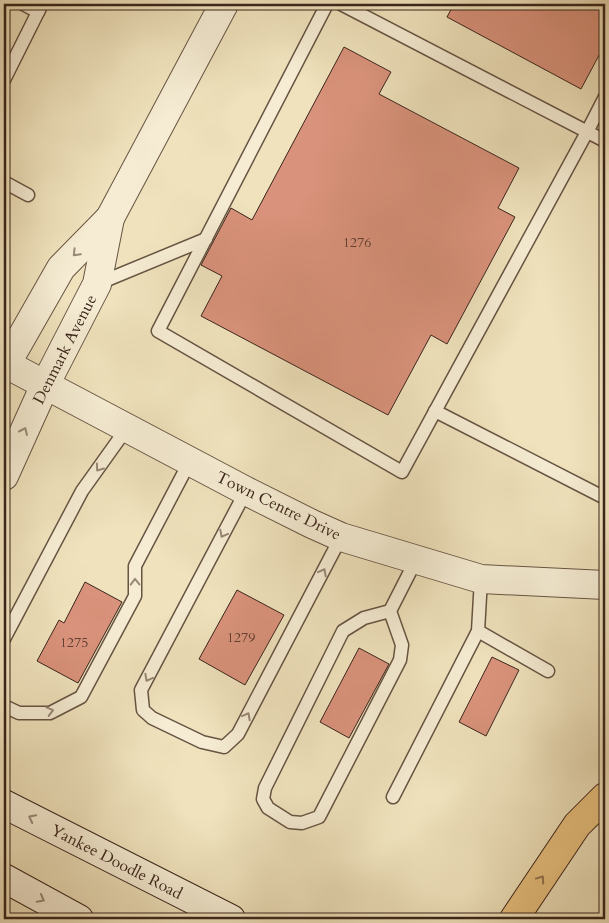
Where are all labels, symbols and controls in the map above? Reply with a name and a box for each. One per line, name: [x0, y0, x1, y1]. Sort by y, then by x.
house number: 1276: [343, 233, 371, 252]
one-way arrow: [73, 247, 82, 256]
street label: Denmark Avenue: [28, 291, 102, 408]
one-way arrow: [17, 427, 28, 436]
one-way arrow: [96, 462, 104, 471]
street label: Town Centre Drive: [212, 466, 345, 546]
one-way arrow: [220, 529, 230, 538]
one-way arrow: [317, 569, 327, 578]
one-way arrow: [130, 578, 140, 586]
house number: 1279: [227, 628, 255, 647]
house number: 1275: [60, 633, 88, 652]
one-way arrow: [144, 672, 154, 681]
one-way arrow: [46, 706, 55, 717]
one-way arrow: [241, 713, 251, 722]
one-way arrow: [28, 814, 37, 824]
street label: Yankee Doodle Road: [47, 819, 187, 905]
one-way arrow: [535, 875, 545, 884]
one-way arrow: [36, 893, 45, 903]

